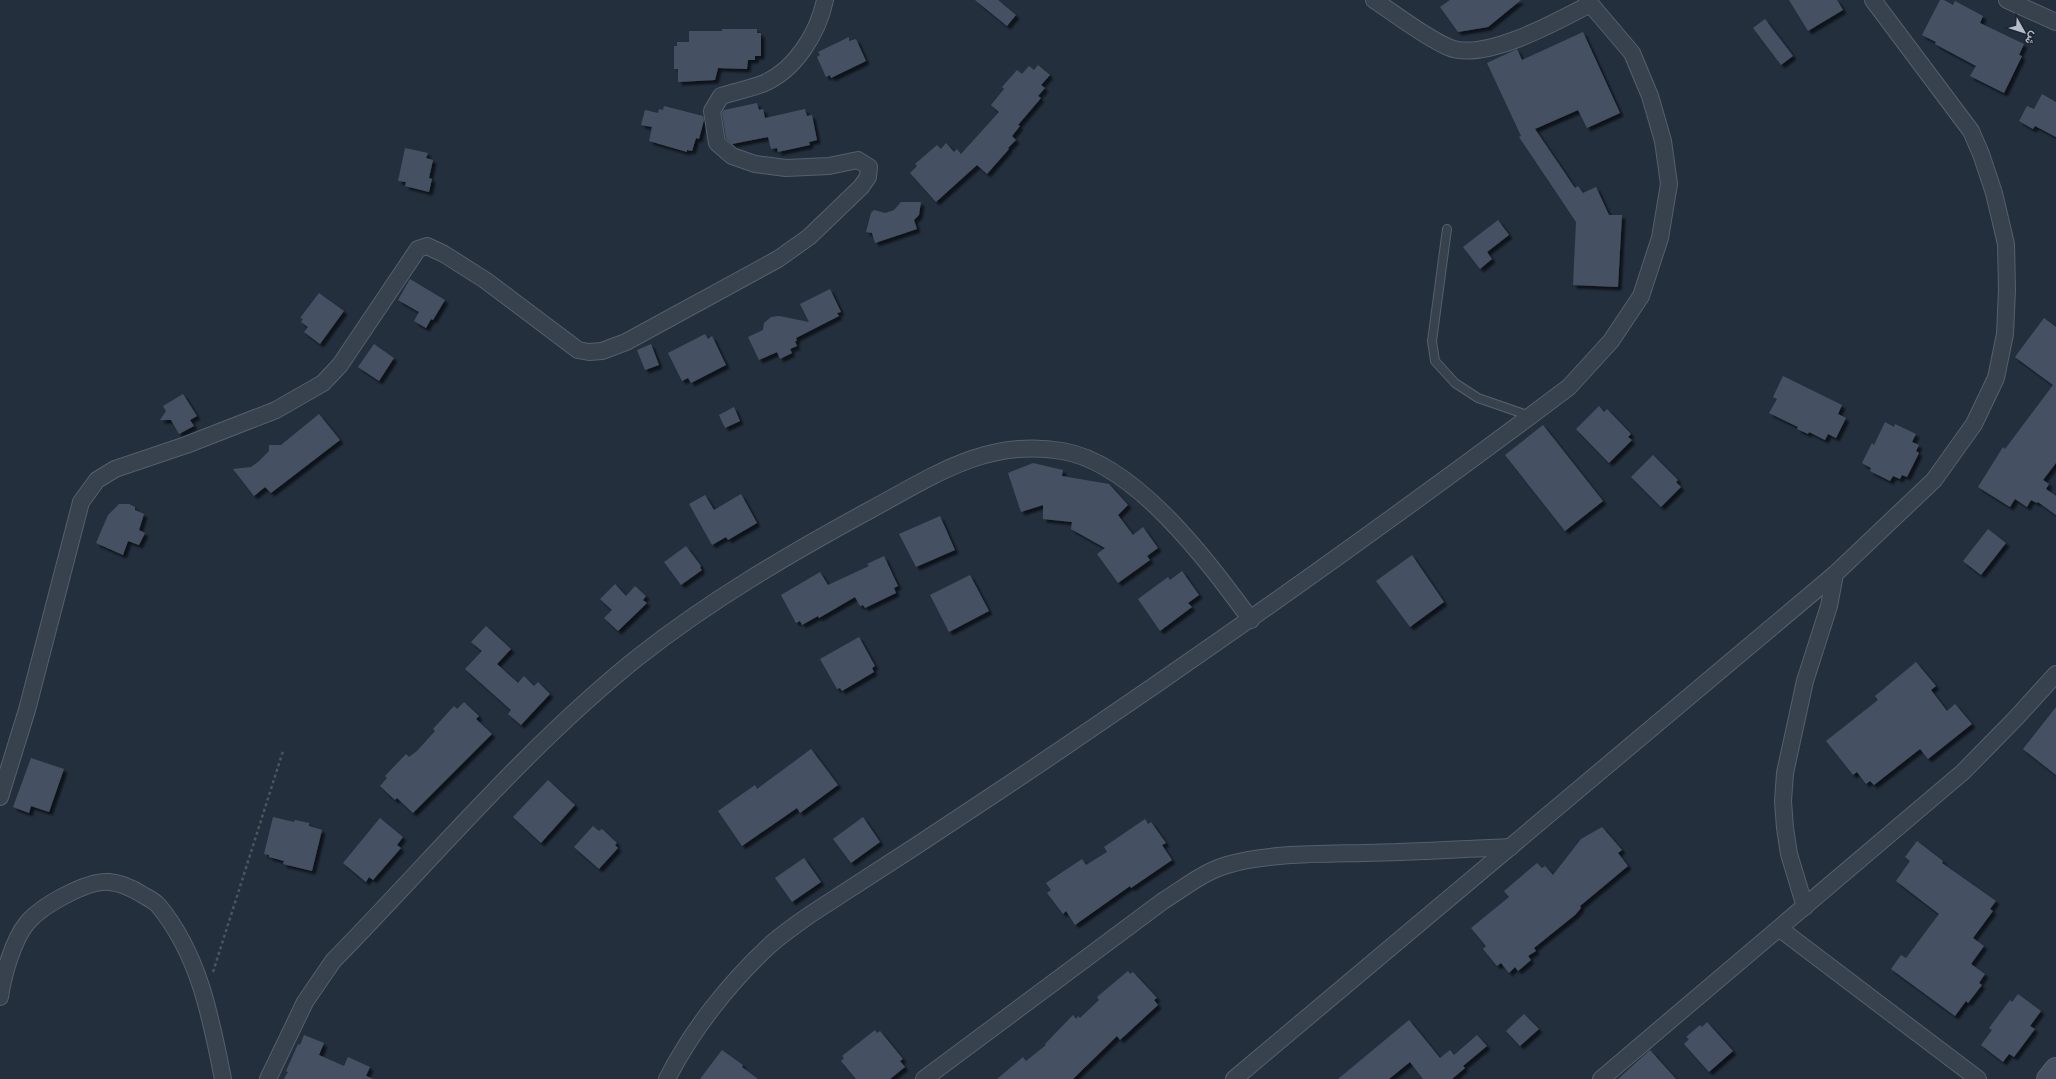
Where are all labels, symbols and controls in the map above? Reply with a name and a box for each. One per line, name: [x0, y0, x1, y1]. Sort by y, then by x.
north arrow: [2004, 12, 2044, 52]
text: ش: [2022, 29, 2041, 47]

